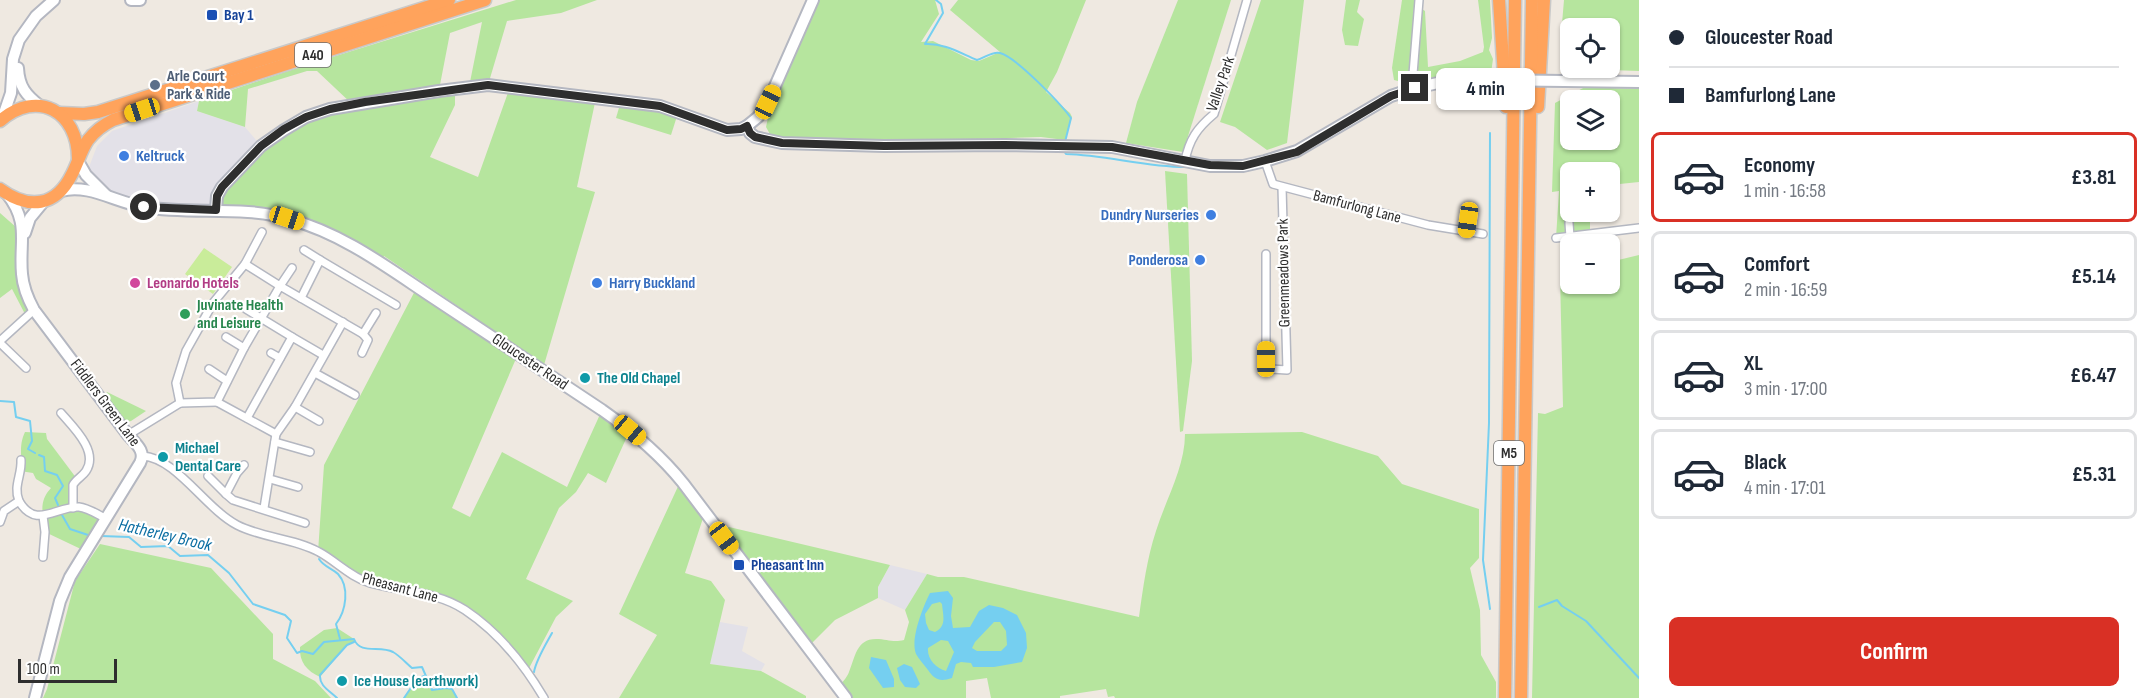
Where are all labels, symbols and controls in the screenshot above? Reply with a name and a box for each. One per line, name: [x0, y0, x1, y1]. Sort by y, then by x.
place label: Bay 1: [224, 6, 254, 25]
marker: Bay 1: [205, 8, 219, 22]
map controls: [1560, 18, 1620, 294]
button: locate: [1560, 18, 1620, 78]
text: Gloucester Road: [1705, 24, 1833, 51]
road number: A40: [295, 43, 331, 67]
street label: Valley Park: [1203, 54, 1239, 114]
place label: Arle Court Park & Ride: [166, 67, 231, 104]
callout: 4 min: [1436, 67, 1535, 109]
route end: [1401, 74, 1428, 101]
text: 4 min: [1466, 77, 1505, 101]
marker: Arle Court Park & Ride: [148, 78, 162, 92]
car: [752, 82, 784, 122]
text: Bamfurlong Lane: [1705, 82, 1836, 109]
button: layers: [1560, 90, 1620, 150]
car: [122, 96, 162, 124]
place label: Keltruck: [136, 147, 185, 166]
marker: Keltruck: [117, 149, 131, 163]
icon: car: [1672, 150, 1726, 204]
text: Economy: [1744, 152, 1815, 179]
button: +: [1560, 162, 1620, 222]
text: £3.81: [2071, 164, 2116, 191]
text: 1 min · 16:58: [1744, 179, 1826, 203]
street label: Bamfurlong Lane: [1311, 186, 1403, 228]
route start: [130, 193, 157, 220]
car: [1457, 201, 1479, 239]
car: [267, 204, 307, 232]
place label: Dundry Nurseries: [1101, 206, 1199, 225]
marker: Dundry Nurseries: [1204, 208, 1218, 222]
street label: Greenmeadows Park: [1274, 218, 1294, 328]
button: −: [1560, 234, 1620, 294]
icon: car: [1672, 249, 1726, 303]
place label: Ponderosa: [1128, 251, 1188, 270]
text: Comfort: [1744, 251, 1810, 278]
marker: Ponderosa: [1193, 253, 1207, 267]
text: £5.14: [2071, 263, 2116, 290]
place label: Leonardo Hotels: [147, 274, 239, 293]
place label: Harry Buckland: [609, 274, 695, 293]
marker: Leonardo Hotels: [128, 276, 142, 290]
marker: Harry Buckland: [590, 276, 604, 290]
text: 2 min · 16:59: [1744, 278, 1827, 302]
place label: Juvinate Health and Leisure: [196, 296, 283, 333]
marker: Juvinate Health and Leisure: [178, 307, 192, 321]
street label: Gloucester Road: [488, 330, 572, 394]
car: [1257, 341, 1275, 377]
icon: car: [1672, 348, 1726, 402]
text: XL: [1744, 350, 1763, 377]
street label: Fiddlers Green Lane: [66, 355, 144, 451]
text: £6.47: [2070, 362, 2116, 389]
place label: The Old Chapel: [597, 369, 680, 388]
marker: The Old Chapel: [578, 371, 592, 385]
text: 3 min · 17:00: [1744, 377, 1827, 401]
car: [610, 412, 650, 448]
place label: Michael Dental Care: [175, 439, 241, 476]
road number: M5: [1494, 441, 1524, 465]
icon: car: [1672, 447, 1726, 501]
text: Black: [1744, 449, 1786, 476]
marker: Michael Dental Care: [156, 450, 170, 464]
text: £5.31: [2072, 461, 2116, 488]
text: 4 min · 17:01: [1744, 476, 1826, 500]
water label: Hatherley Brook: [116, 514, 215, 556]
car: [706, 518, 742, 558]
place label: Pheasant Inn: [751, 556, 824, 575]
marker: Pheasant Inn: [732, 558, 746, 572]
street label: Pheasant Lane: [360, 569, 440, 607]
button: Confirm: [1669, 617, 2119, 686]
scale bar: [18, 656, 117, 684]
text: 100 m: [27, 660, 60, 679]
place label: Ice House (earthwork): [354, 672, 478, 691]
marker: Ice House (earthwork): [335, 674, 349, 688]

